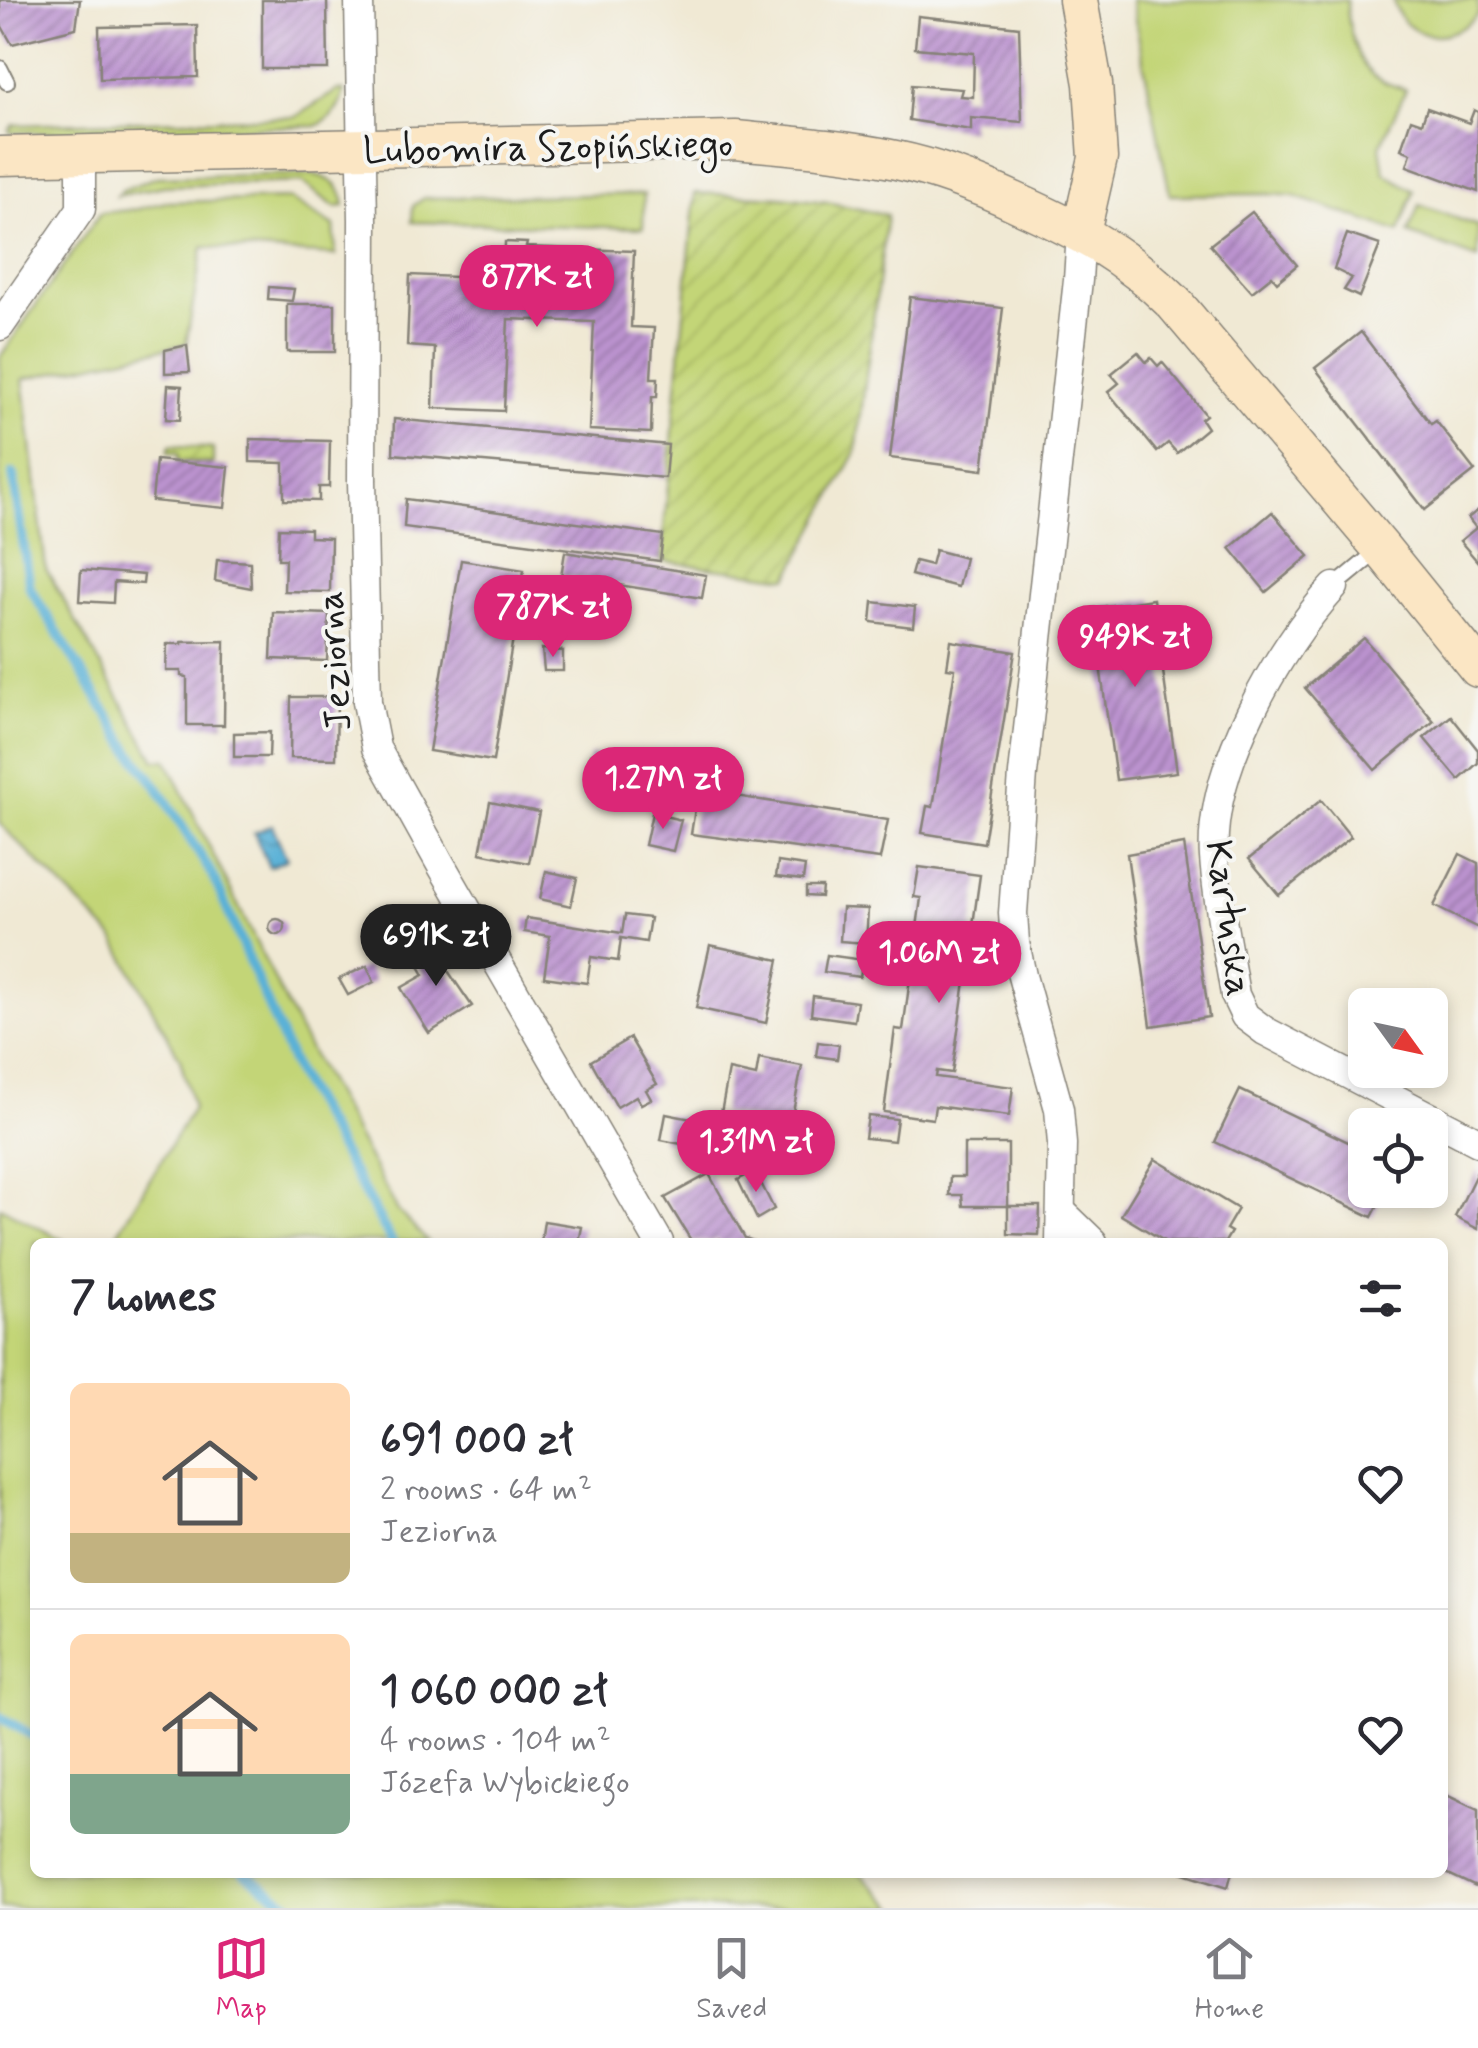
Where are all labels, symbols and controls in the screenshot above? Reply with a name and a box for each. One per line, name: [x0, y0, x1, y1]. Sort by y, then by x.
street label: Lubomira Szopińskiego: [363, 121, 734, 180]
pin: 877K zł: [445, 245, 629, 330]
text: 877K zł: [481, 256, 593, 298]
pin: 787K zł: [461, 575, 645, 660]
text: 787K zł: [496, 586, 610, 628]
street label: Jeziorna: [306, 589, 365, 732]
pin: 949K zł: [1043, 605, 1227, 690]
text: 949K zł: [1079, 616, 1191, 658]
pin: 1.27M zł: [560, 747, 766, 832]
text: 1.27M zł: [604, 758, 722, 800]
street label: Kartuska: [1192, 837, 1263, 1000]
pin: 691K zł: [344, 904, 528, 989]
text: 691K zł: [382, 915, 490, 957]
pin: 1.06M zł: [836, 921, 1042, 1006]
text: 1.06M zł: [878, 932, 1000, 974]
north arrow: [1348, 988, 1448, 1088]
map controls: [1348, 988, 1448, 1208]
button: locate: [1348, 1108, 1448, 1208]
pin: 1.31M zł: [653, 1110, 859, 1195]
text: 1.31M zł: [699, 1121, 813, 1163]
text: 7 homes: [70, 1271, 217, 1326]
icon: filters: [1353, 1271, 1408, 1326]
text: 691 000 zł: [380, 1414, 573, 1469]
icon: home: [150, 1423, 270, 1543]
icon: heart: [1353, 1456, 1408, 1511]
text: 2 rooms · 64 m²: [380, 1469, 592, 1511]
text: Jeziorna: [380, 1511, 498, 1553]
text: 1 060 000 zł: [380, 1665, 608, 1720]
icon: home: [150, 1674, 270, 1794]
icon: heart: [1353, 1707, 1408, 1762]
text: 4 rooms · 104 m²: [380, 1720, 611, 1762]
text: Józefa Wybickiego: [380, 1762, 630, 1804]
tab: Map: [214, 1931, 269, 2028]
tab: Saved: [696, 1931, 767, 2028]
tab: Home: [1195, 1931, 1264, 2028]

